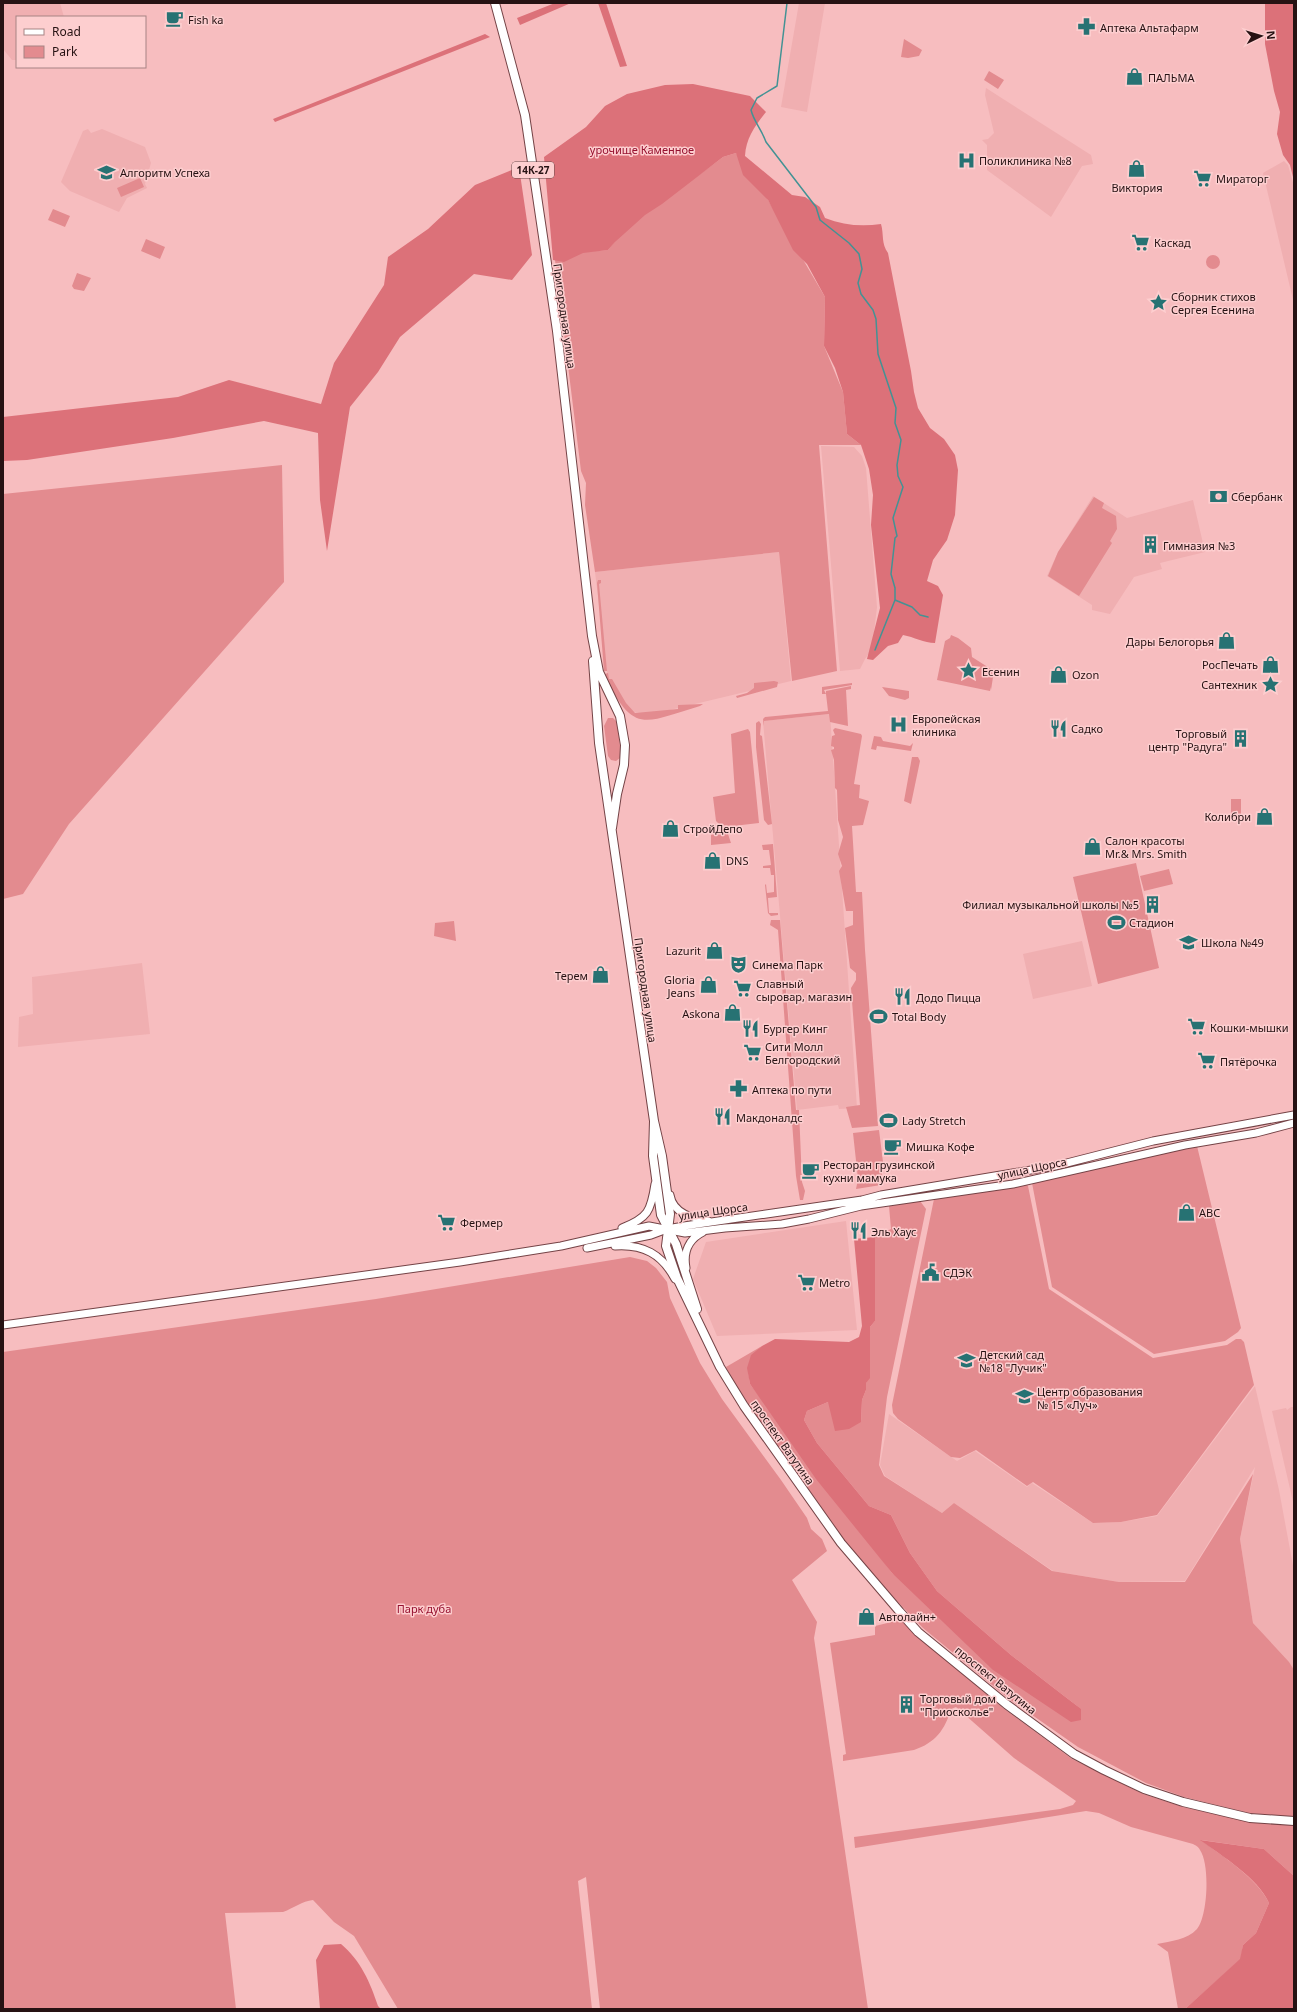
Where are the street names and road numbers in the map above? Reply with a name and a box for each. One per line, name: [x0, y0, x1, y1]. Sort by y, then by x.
road number: 14К-27: [512, 162, 554, 178]
street label: Пригородная улица: [550, 263, 580, 369]
street label: Пригородная улица: [631, 937, 661, 1043]
street label: улица Щорса: [996, 1153, 1068, 1183]
street label: улица Щорса: [677, 1199, 749, 1223]
street label: проспект Ватутина: [748, 1397, 818, 1487]
street label: проспект Ватутина: [952, 1643, 1040, 1717]

